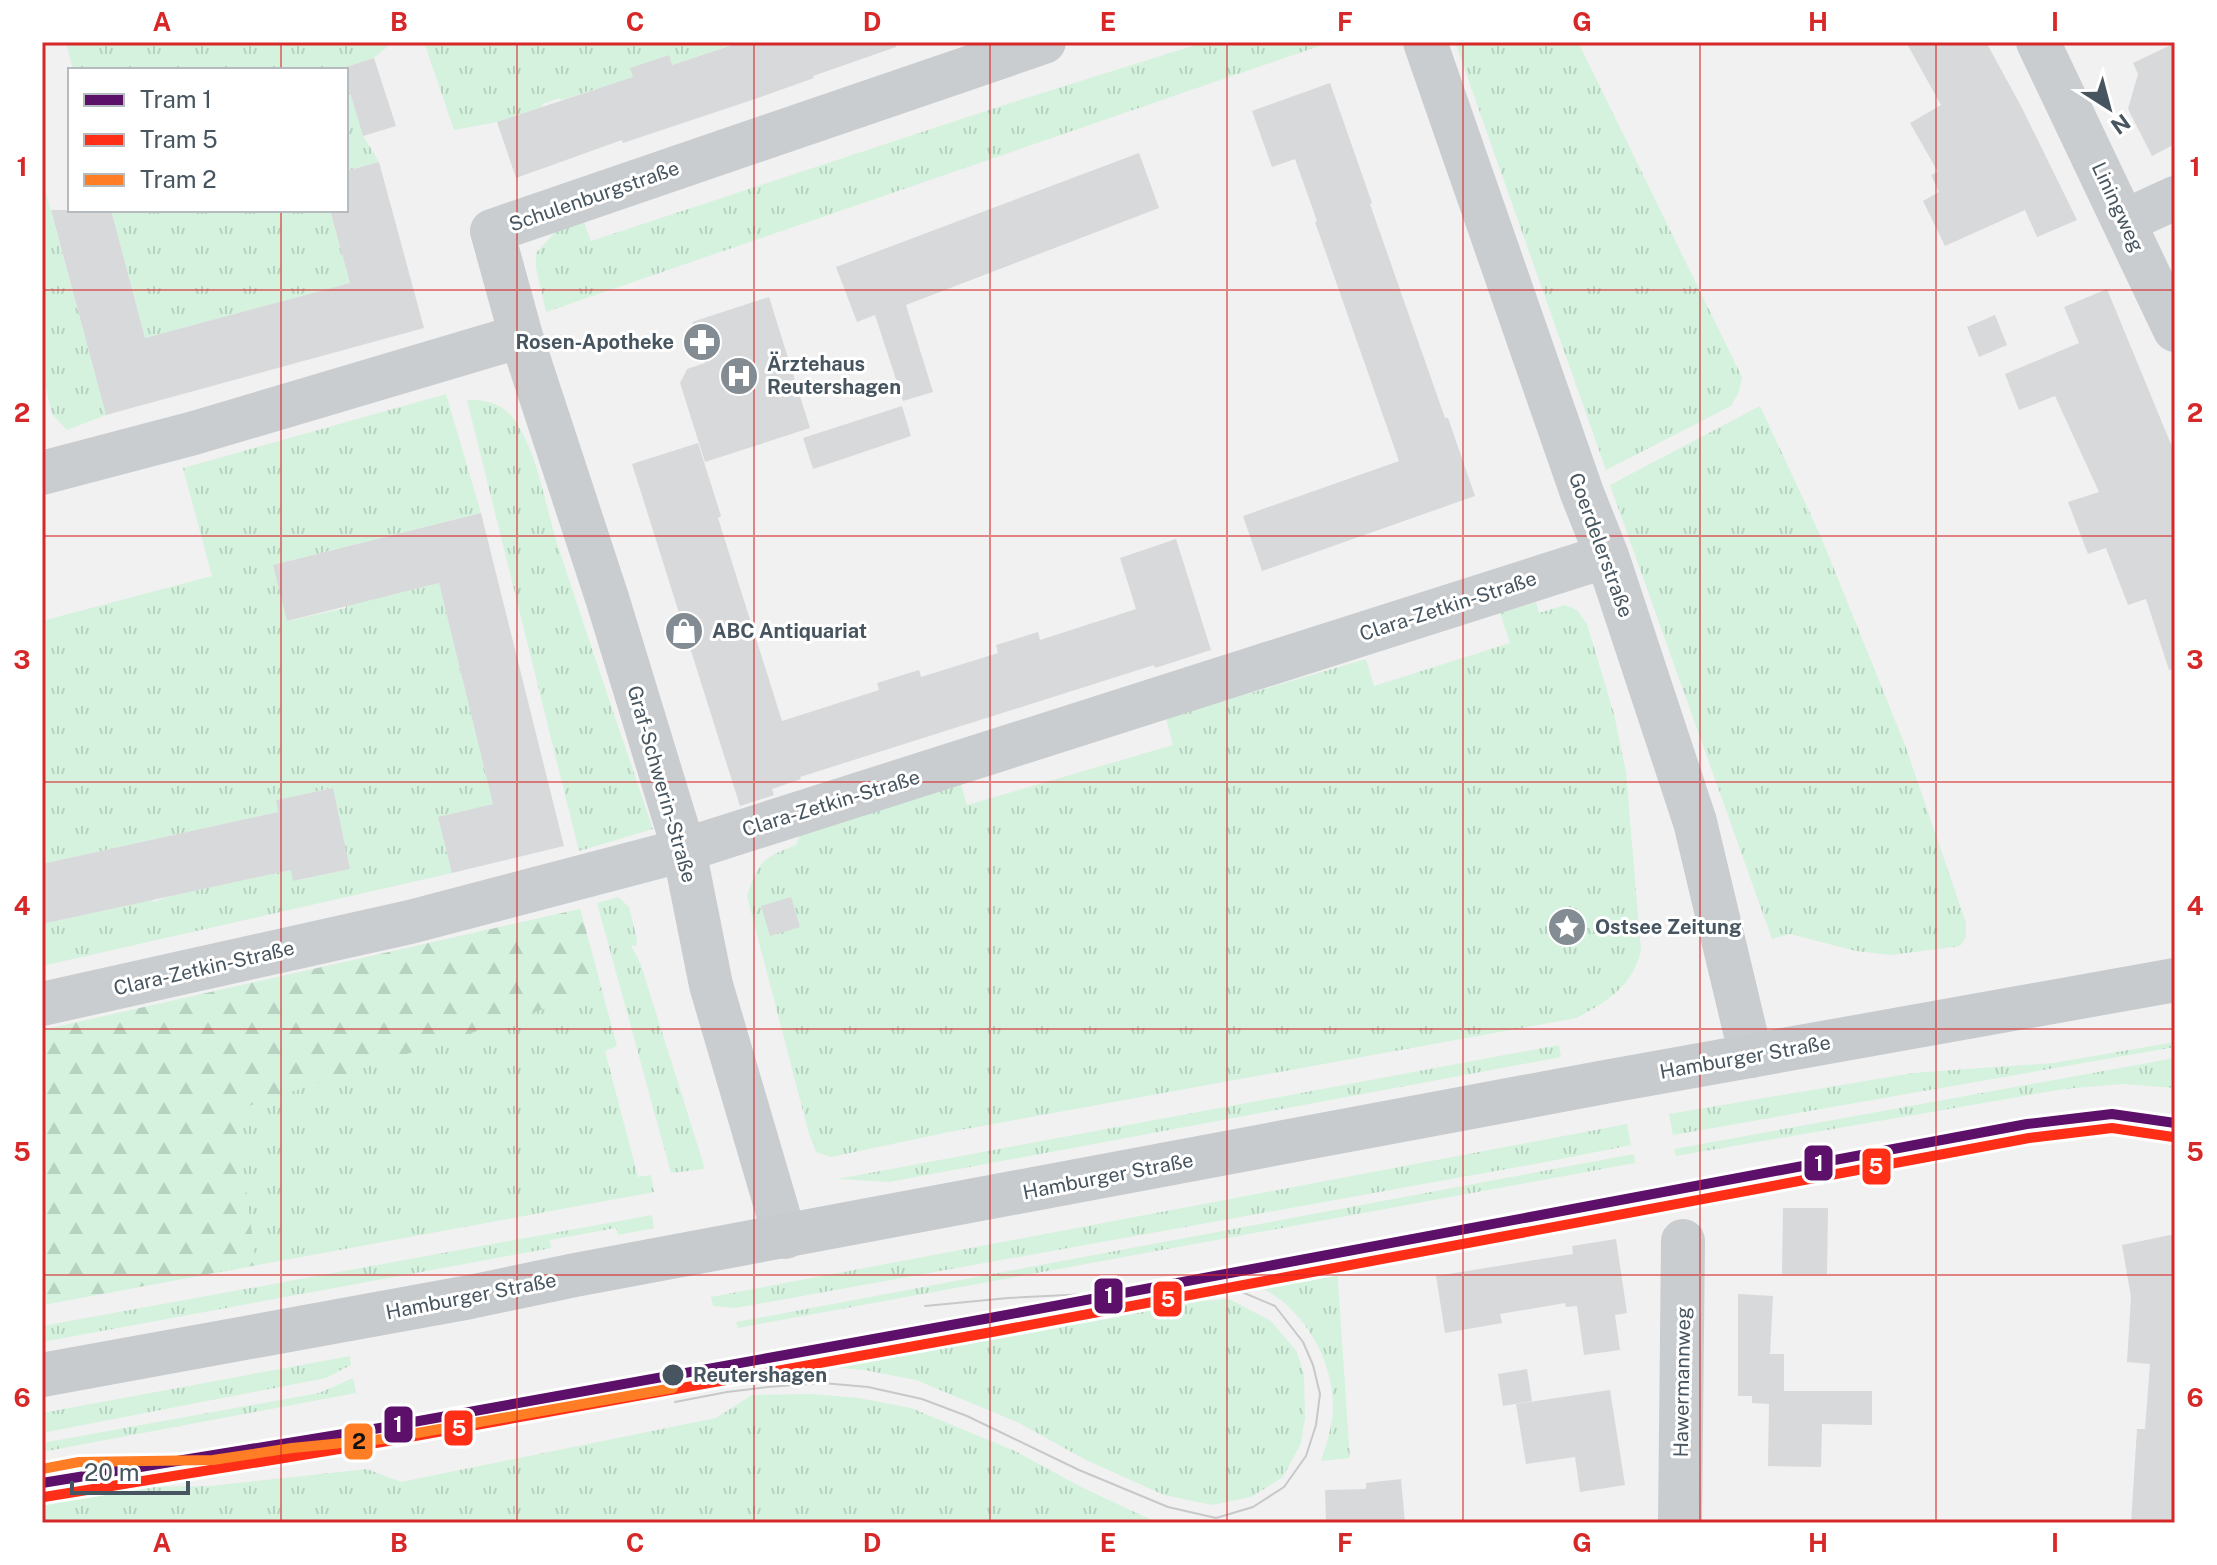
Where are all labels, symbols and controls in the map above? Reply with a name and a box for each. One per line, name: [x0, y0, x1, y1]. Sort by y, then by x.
text: A: [153, 6, 172, 37]
text: B: [390, 6, 408, 37]
text: C: [626, 6, 644, 37]
text: D: [863, 6, 881, 37]
text: E: [1100, 6, 1116, 37]
text: F: [1337, 6, 1353, 37]
text: G: [1572, 6, 1592, 37]
text: H: [1808, 6, 1828, 37]
text: I: [2051, 6, 2059, 37]
legend: [68, 68, 348, 212]
north arrow: [2069, 68, 2149, 148]
text: Tram 1: [140, 85, 212, 113]
text: N: [2106, 109, 2135, 140]
text: Tram 5: [140, 125, 218, 153]
text: 1: [16, 151, 28, 182]
text: 1: [2189, 151, 2201, 182]
street label: Schulenburgstraße: [506, 156, 682, 236]
street label: Liningweg: [2087, 158, 2149, 256]
text: Tram 2: [140, 165, 217, 193]
pharmacy icon: Rosen-Apotheke: [681, 321, 723, 363]
place label: Rosen-Apotheke: [516, 330, 674, 354]
place label: Ärztehaus Reutershagen: [767, 351, 901, 399]
hospital icon: Ärztehaus Reutershagen: [718, 355, 760, 397]
text: 2: [14, 397, 30, 428]
text: 2: [2187, 397, 2203, 428]
street label: Goerdelerstraße: [1564, 469, 1638, 621]
street label: Clara-Zetkin-Straße: [1356, 566, 1540, 646]
shop icon: ABC Antiquariat: [663, 610, 705, 652]
place label: ABC Antiquariat: [712, 619, 867, 643]
text: 3: [13, 644, 31, 675]
text: 3: [2186, 644, 2204, 675]
street label: Graf-Schwerin-Straße: [622, 683, 702, 885]
street label: Clara-Zetkin-Straße: [739, 765, 923, 841]
text: 4: [13, 890, 31, 921]
text: 4: [2186, 890, 2204, 921]
place icon: Ostsee Zeitung: [1546, 906, 1588, 948]
place label: Ostsee Zeitung: [1595, 915, 1742, 939]
street label: Clara-Zetkin-Straße: [111, 936, 297, 1000]
street label: Hamburger Straße: [1658, 1030, 1832, 1084]
text: 5: [13, 1136, 31, 1167]
text: 5: [2186, 1136, 2204, 1167]
line badge: 1: [1803, 1144, 1834, 1182]
line badge: 5: [1861, 1147, 1892, 1186]
street label: Hamburger Straße: [1021, 1148, 1195, 1204]
text: 1: [1814, 1150, 1824, 1176]
text: 5: [1869, 1153, 1883, 1179]
street label: Hamburger Straße: [384, 1268, 558, 1324]
line badge: 1: [1093, 1277, 1124, 1315]
line badge: 5: [1152, 1280, 1183, 1318]
text: 1: [1104, 1282, 1114, 1308]
text: 5: [1161, 1286, 1175, 1312]
street label: Hawermannweg: [1669, 1306, 1695, 1458]
marker: Reutershagen: [660, 1362, 686, 1388]
place label: Reutershagen: [693, 1363, 827, 1387]
text: 6: [13, 1382, 31, 1413]
text: 6: [2186, 1382, 2204, 1413]
line badge: 1: [383, 1405, 414, 1444]
line badge: 5: [443, 1409, 474, 1447]
text: 1: [393, 1411, 403, 1437]
text: 5: [452, 1415, 466, 1441]
line badge: 2: [343, 1422, 374, 1461]
text: 2: [352, 1428, 366, 1454]
scale bar: [72, 1445, 188, 1495]
text: 20 m: [84, 1458, 140, 1486]
text: A: [153, 1527, 172, 1558]
text: B: [390, 1527, 408, 1558]
text: C: [626, 1527, 644, 1558]
text: D: [863, 1527, 881, 1558]
text: E: [1100, 1527, 1116, 1558]
text: F: [1337, 1527, 1353, 1558]
text: G: [1572, 1527, 1592, 1558]
text: H: [1808, 1527, 1828, 1558]
text: I: [2051, 1527, 2059, 1558]

